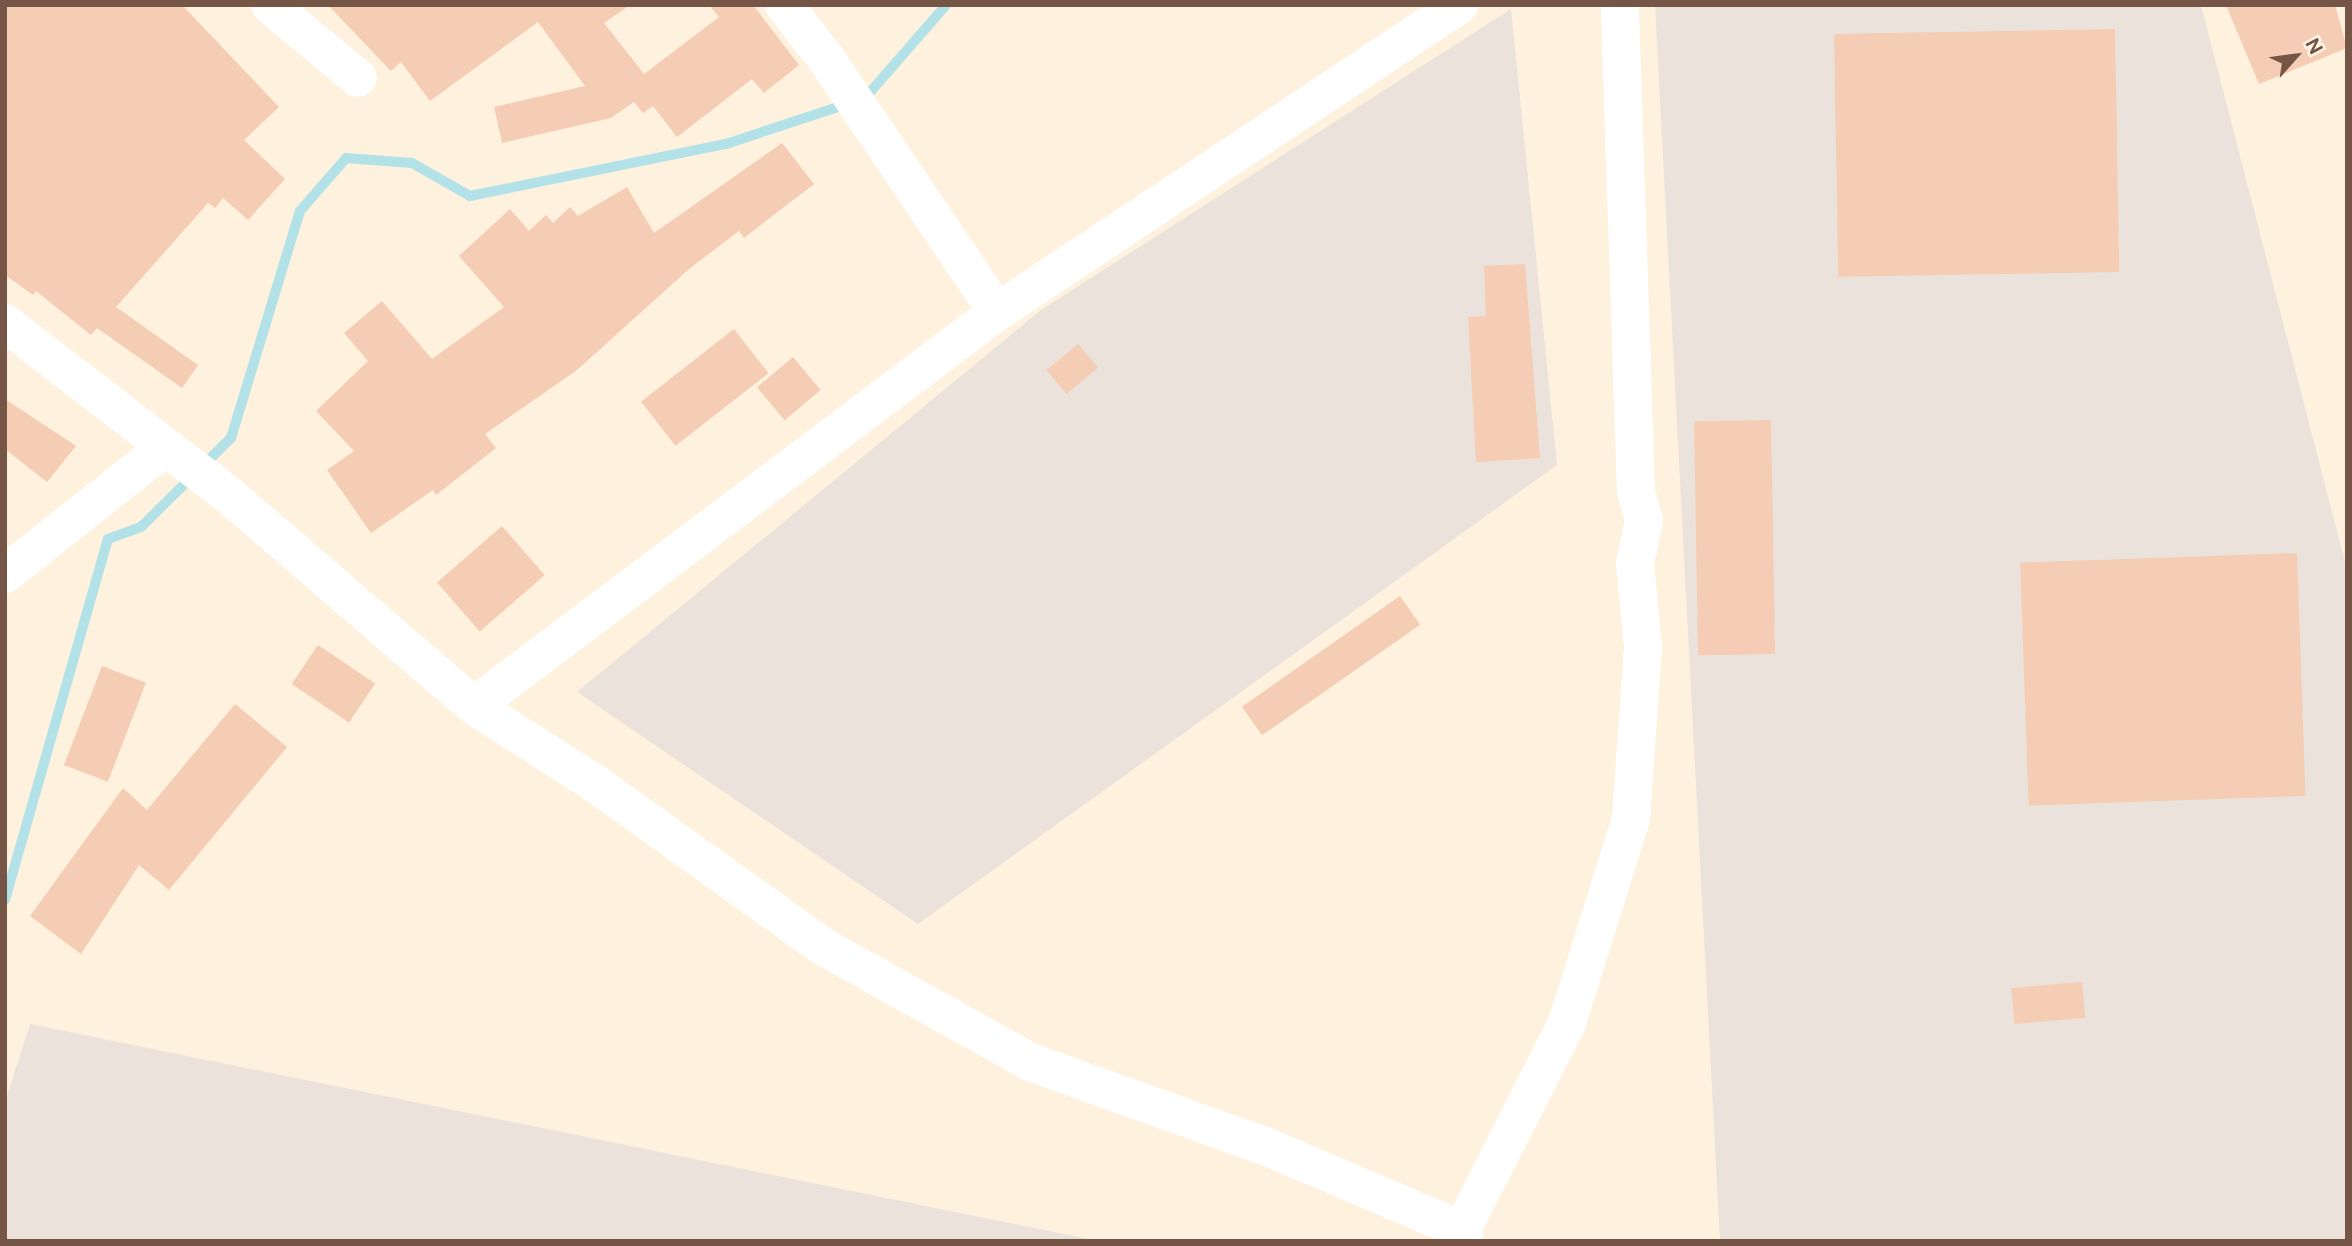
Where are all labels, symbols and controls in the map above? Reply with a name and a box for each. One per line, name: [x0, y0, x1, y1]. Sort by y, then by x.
north arrow: [2261, 21, 2331, 91]
text: N: [2301, 34, 2328, 58]

